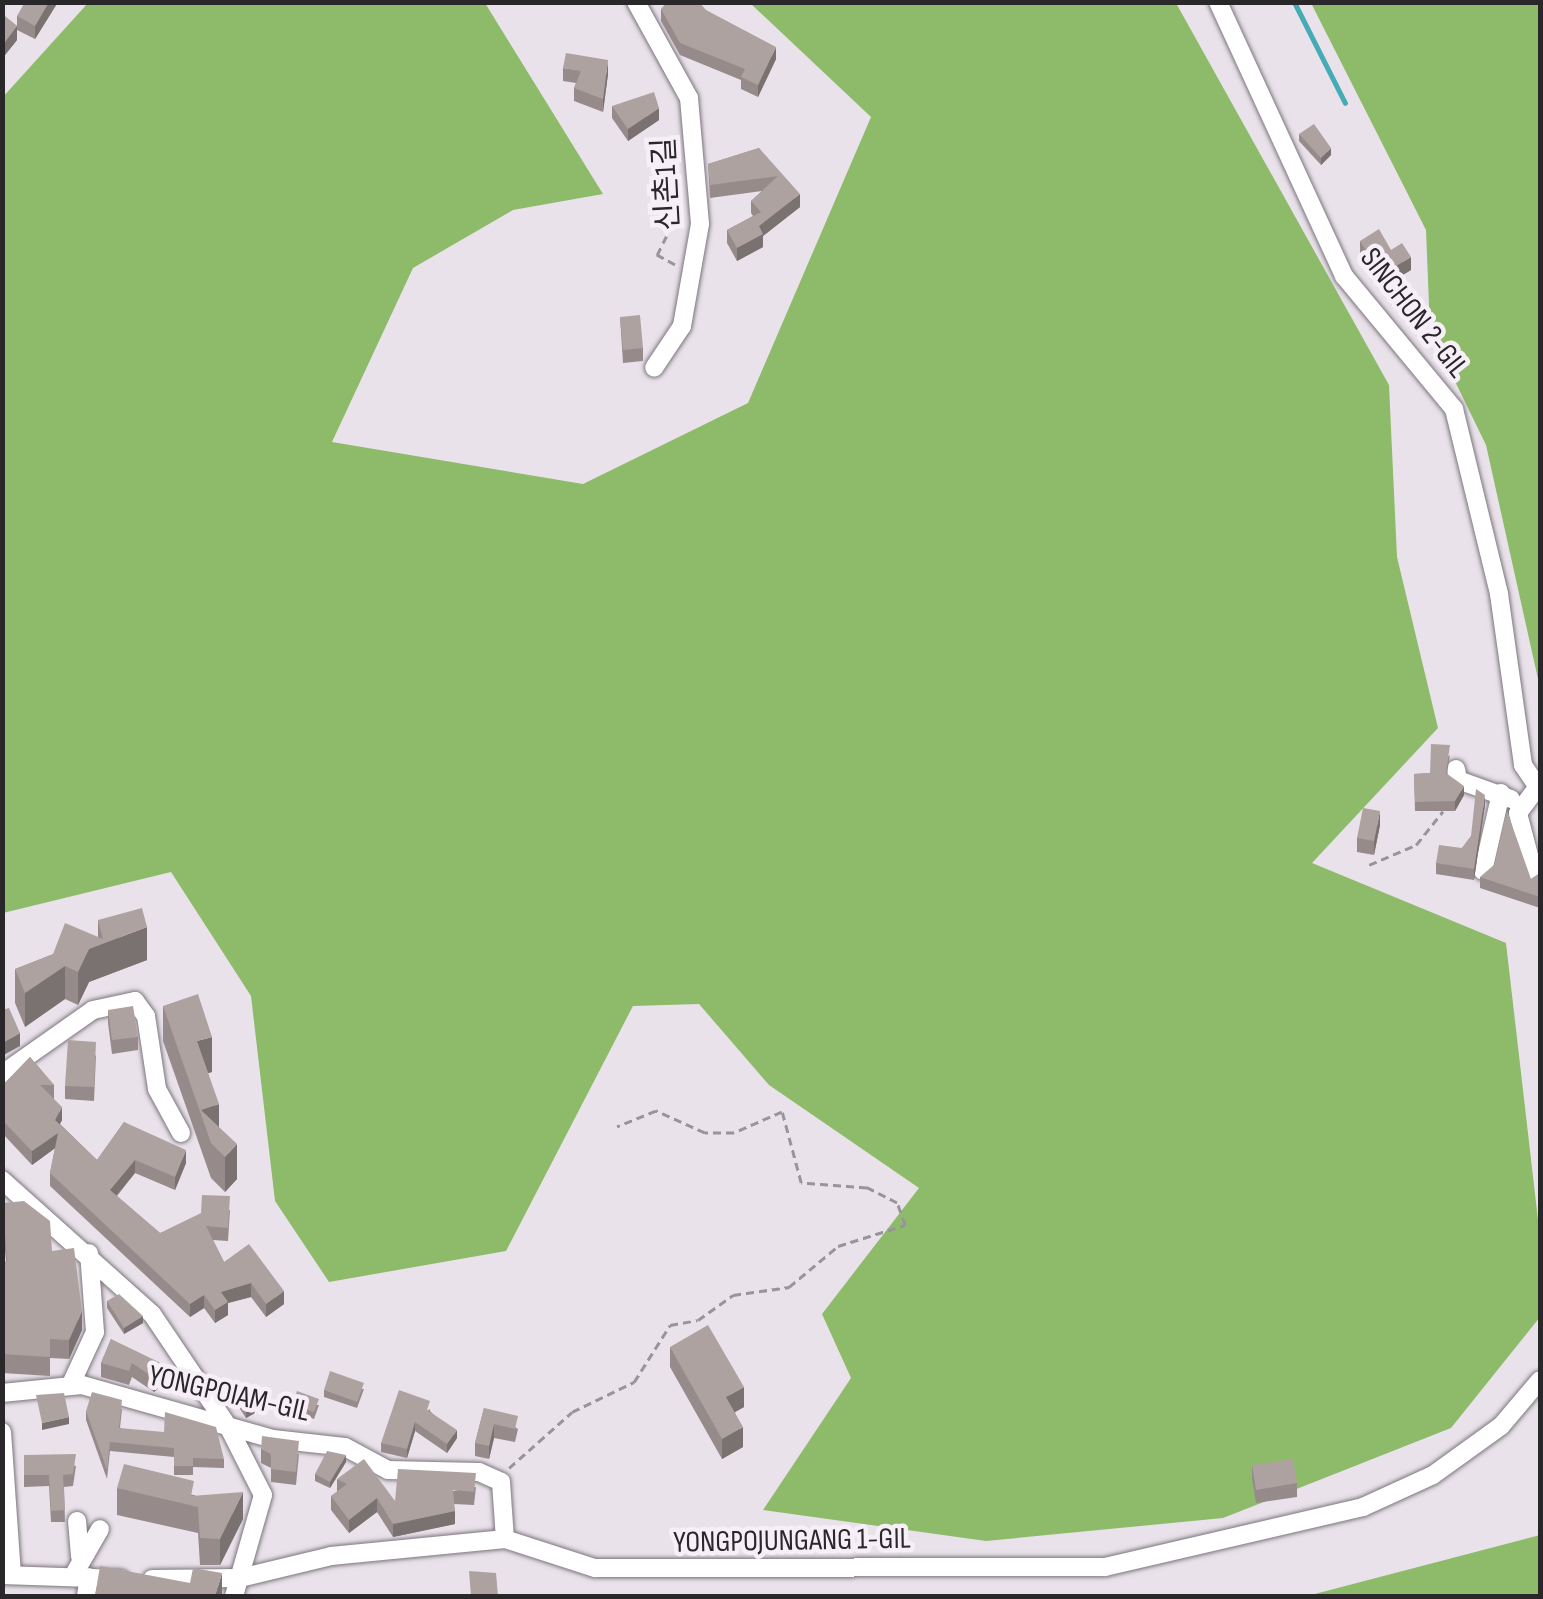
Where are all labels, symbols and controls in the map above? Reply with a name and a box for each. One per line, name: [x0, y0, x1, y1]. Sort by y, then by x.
street label: 신촌1길: [647, 136, 687, 232]
street label: SINCHON 2-GIL: [1352, 241, 1476, 385]
street label: YONGPOIAM-GIL: [145, 1358, 313, 1430]
street label: YONGPOJUNGANG 1-GIL: [673, 1521, 911, 1561]

